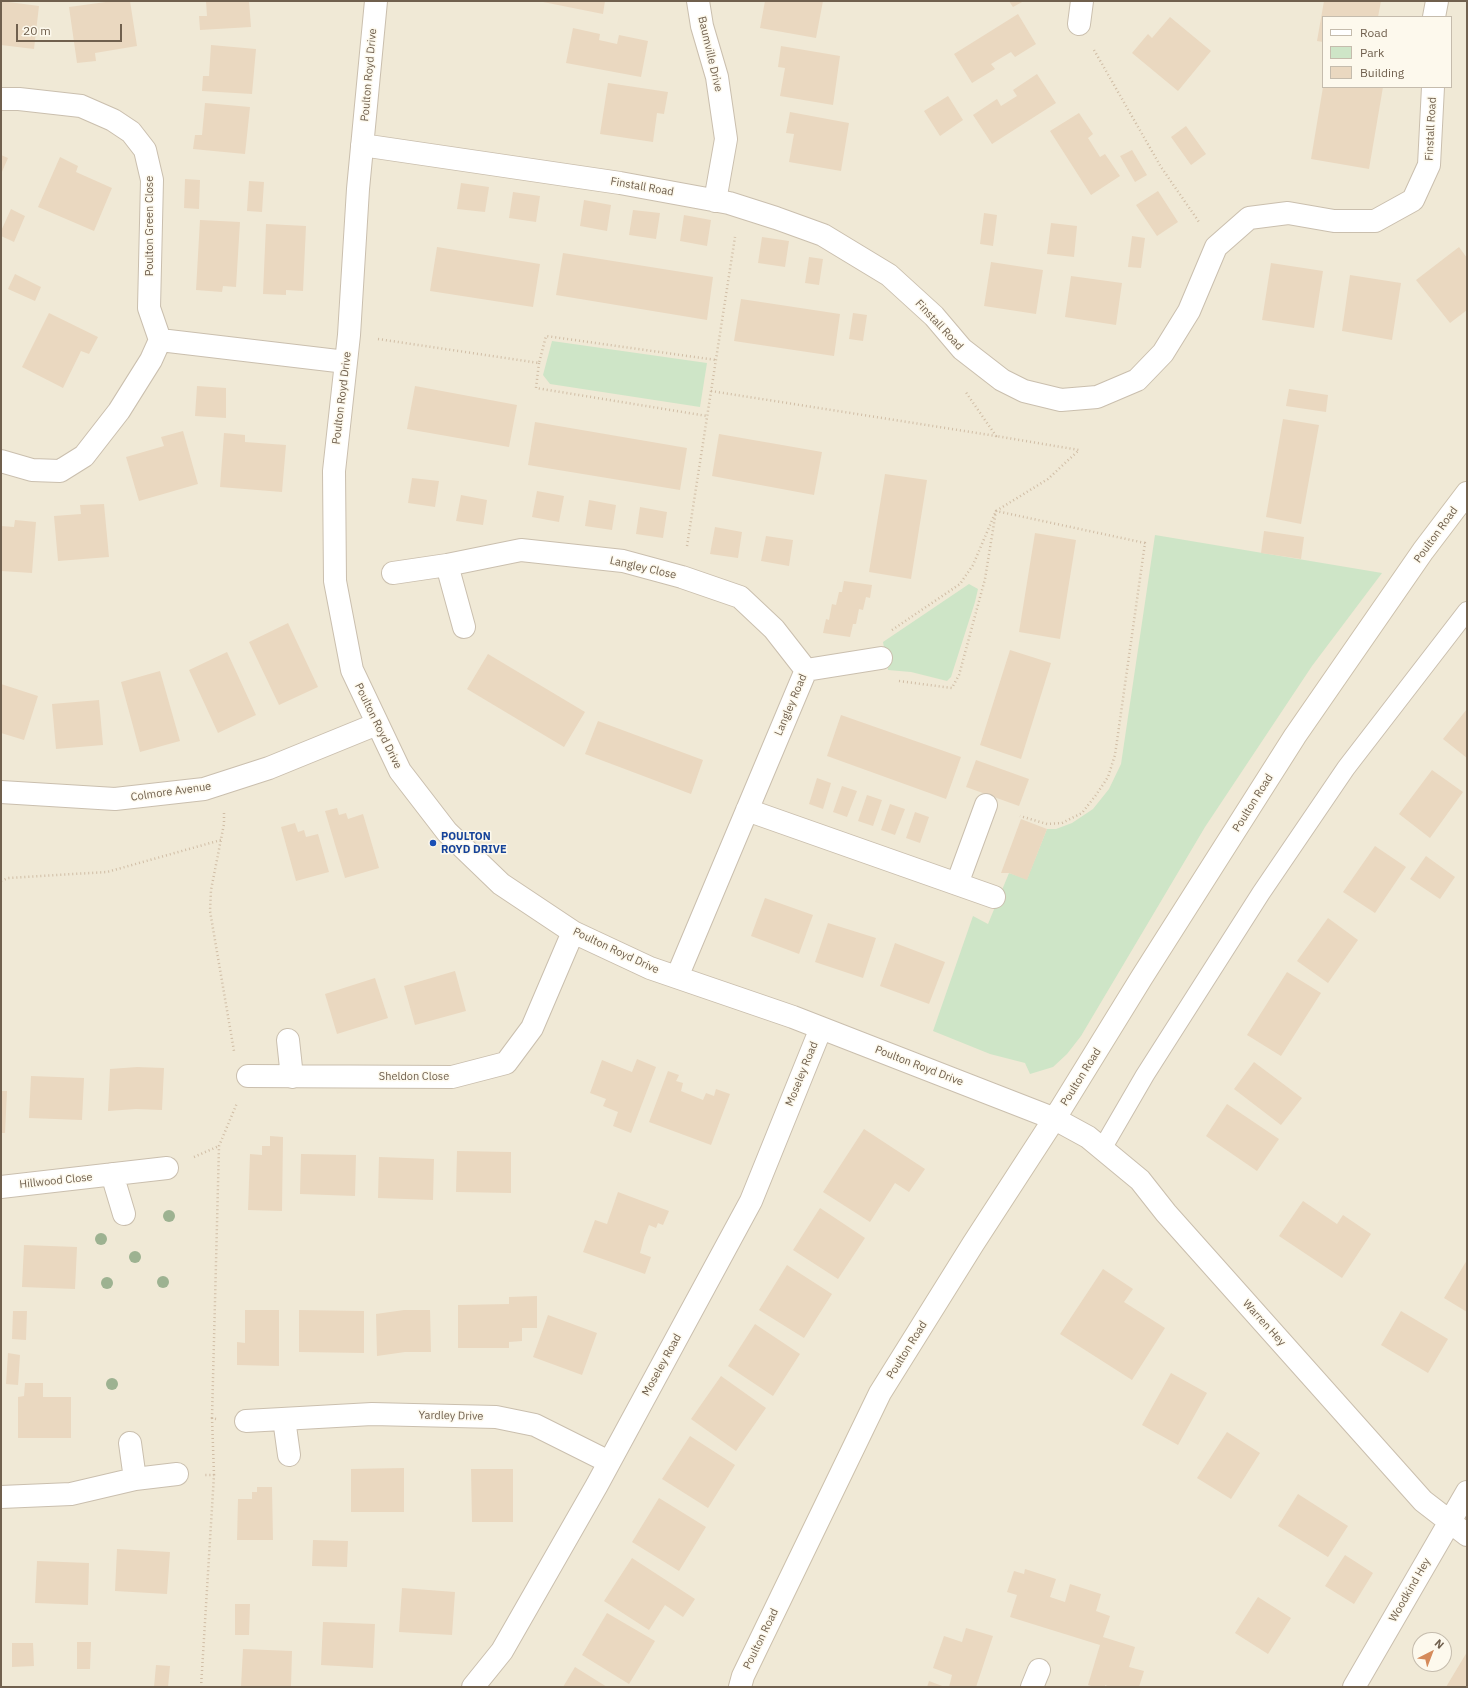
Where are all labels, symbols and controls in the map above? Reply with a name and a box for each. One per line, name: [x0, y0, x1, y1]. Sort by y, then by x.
street label: Baumville Drive: [695, 15, 725, 93]
scale bar: [18, 16, 124, 42]
legend: [1322, 16, 1452, 88]
text: 20 m: [23, 23, 51, 38]
text: Road: [1360, 25, 1388, 40]
street label: Poulton Royd Drive: [358, 28, 380, 122]
text: Park: [1360, 45, 1384, 60]
text: Building: [1360, 65, 1404, 80]
street label: Finstall Road: [1423, 97, 1439, 161]
street label: Finstall Road: [609, 175, 675, 199]
street label: Poulton Green Close: [143, 176, 157, 276]
street label: Finstall Road: [912, 297, 966, 353]
street label: Poulton Royd Drive: [330, 351, 354, 445]
street label: Poulton Road: [1411, 504, 1461, 566]
street label: Langley Close: [608, 554, 678, 582]
street label: Langley Road: [772, 672, 810, 738]
street label: Poulton Royd Drive: [352, 681, 404, 771]
street label: Poulton Road: [1230, 772, 1276, 834]
street label: Colmore Avenue: [130, 780, 212, 804]
place label: POULTON ROYD DRIVE: [441, 830, 507, 856]
marker: POULTON ROYD DRIVE: [428, 838, 438, 848]
street label: Poulton Royd Drive: [571, 925, 661, 977]
street label: Moseley Road: [783, 1040, 821, 1108]
street label: Poulton Royd Drive: [873, 1043, 965, 1089]
street label: Poulton Road: [1058, 1046, 1104, 1108]
street label: Sheldon Close: [379, 1070, 449, 1084]
street label: Hillwood Close: [19, 1171, 93, 1191]
street label: Warren Hey: [1240, 1297, 1288, 1349]
street label: Poulton Road: [884, 1319, 930, 1381]
street label: Moseley Road: [640, 1332, 684, 1398]
street label: Yardley Drive: [418, 1409, 484, 1423]
street label: Woodkind Hey: [1386, 1556, 1434, 1624]
street label: Poulton Road: [741, 1606, 781, 1672]
north arrow: [1412, 1632, 1452, 1672]
text: N: [1432, 1636, 1447, 1652]

